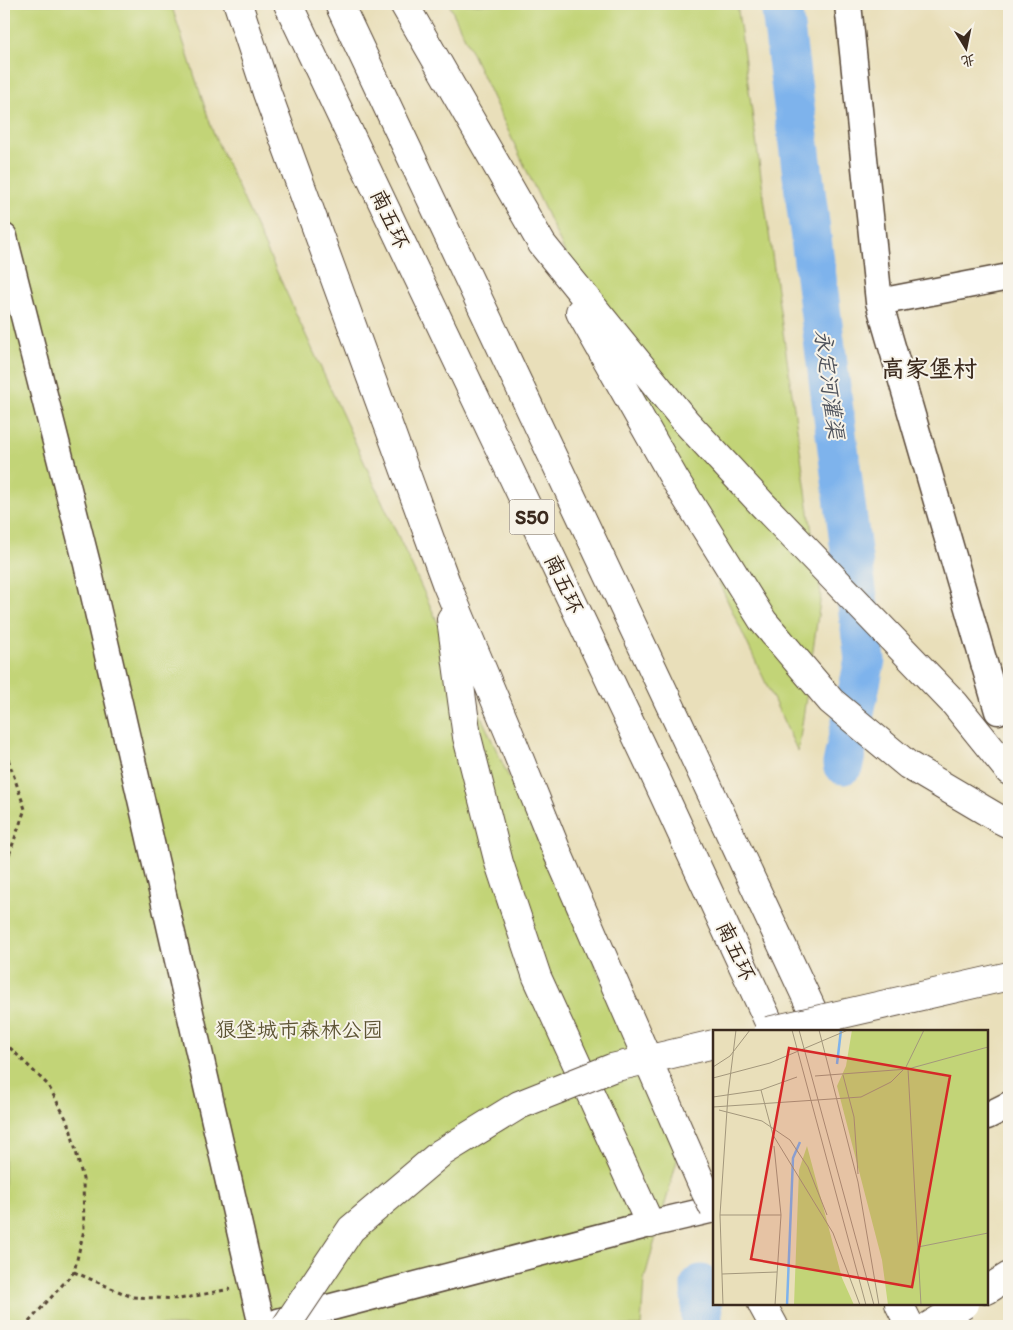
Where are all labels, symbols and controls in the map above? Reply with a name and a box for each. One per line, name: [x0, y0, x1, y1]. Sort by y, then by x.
north arrow: [940, 22, 990, 72]
text: 北: [960, 51, 977, 70]
street label: 南五环: [366, 185, 415, 253]
water label: 永定河灌渠: [809, 328, 850, 442]
district label: 高家堡村: [881, 354, 977, 383]
road number: S50: [510, 500, 554, 534]
street label: 南五环: [540, 550, 589, 618]
street label: 南五环: [712, 917, 761, 985]
park label: 狼垡城市森林公园: [215, 1017, 383, 1042]
inset map: [713, 1030, 988, 1305]

